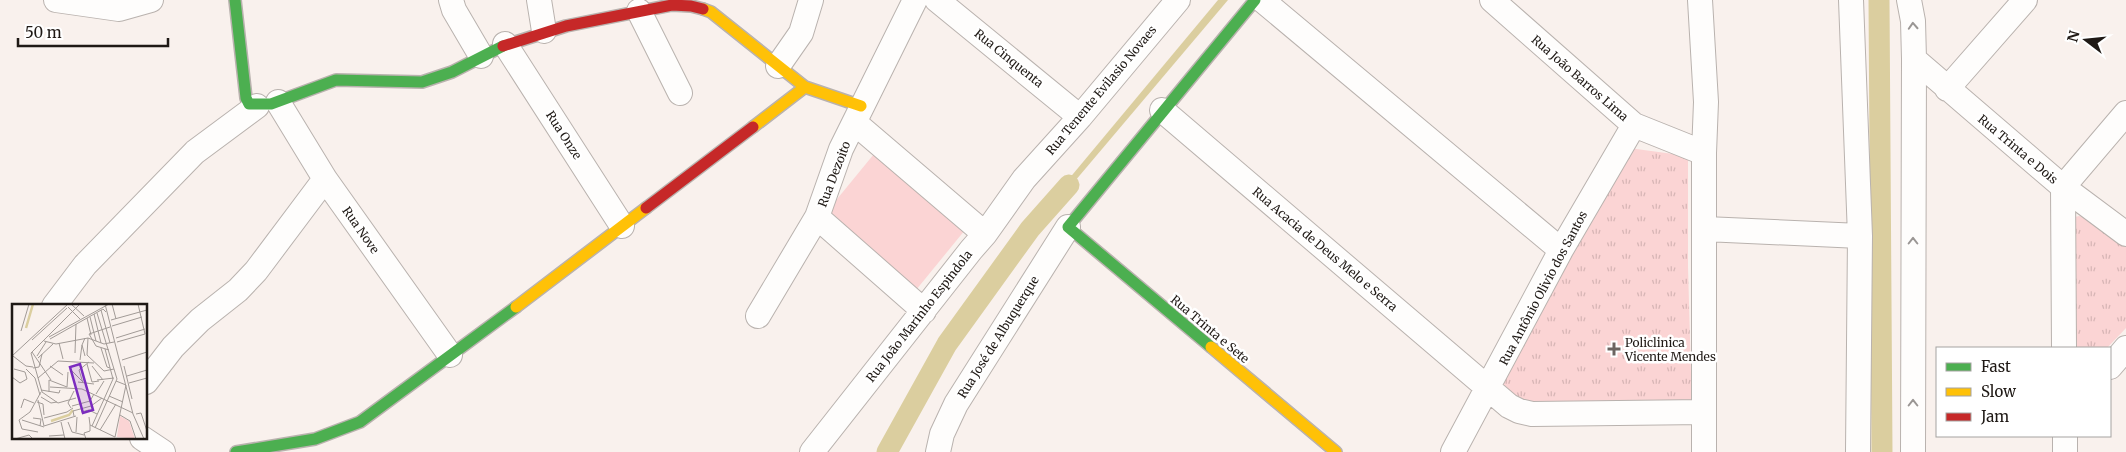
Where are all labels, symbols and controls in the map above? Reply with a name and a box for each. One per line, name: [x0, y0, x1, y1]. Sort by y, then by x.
scale bar: [18, 15, 168, 47]
north arrow: [2061, 15, 2111, 65]
street label: Rua Tenente Evilasio Novaes: [1043, 22, 1160, 158]
one-way arrow: [1907, 22, 1918, 30]
text: 50 m: [25, 23, 62, 42]
street label: Rua Cinquenta: [972, 26, 1047, 91]
text: N: [2063, 29, 2084, 44]
street label: Rua João Barros Lima: [1529, 32, 1632, 124]
street label: Rua Onze: [543, 108, 585, 162]
street label: Rua Trinta e Dois: [1975, 111, 2061, 187]
street label: Rua Dezoito: [815, 139, 853, 209]
street label: Rua Acacia de Deus Melo e Serra: [1249, 184, 1401, 314]
street label: Rua Nove: [339, 204, 383, 256]
street label: Rua Antônio Olivio dos Santos: [1496, 208, 1590, 368]
one-way arrow: [1908, 237, 1918, 244]
street label: Rua João Marinho Espindola: [863, 247, 975, 385]
street label: Rua José de Albuquerque: [954, 273, 1042, 401]
street label: Rua Trinta e Sete: [1168, 292, 1252, 366]
inset map: [12, 304, 148, 440]
place label: Policlinica Vicente Mendes: [1624, 335, 1716, 364]
marker: Policlinica Vicente Mendes: [1607, 342, 1621, 356]
legend: [1936, 347, 2111, 437]
text: Fast: [1981, 357, 2011, 376]
text: Slow: [1981, 382, 2016, 401]
one-way arrow: [1908, 399, 1918, 407]
text: Jam: [1980, 407, 2009, 426]

